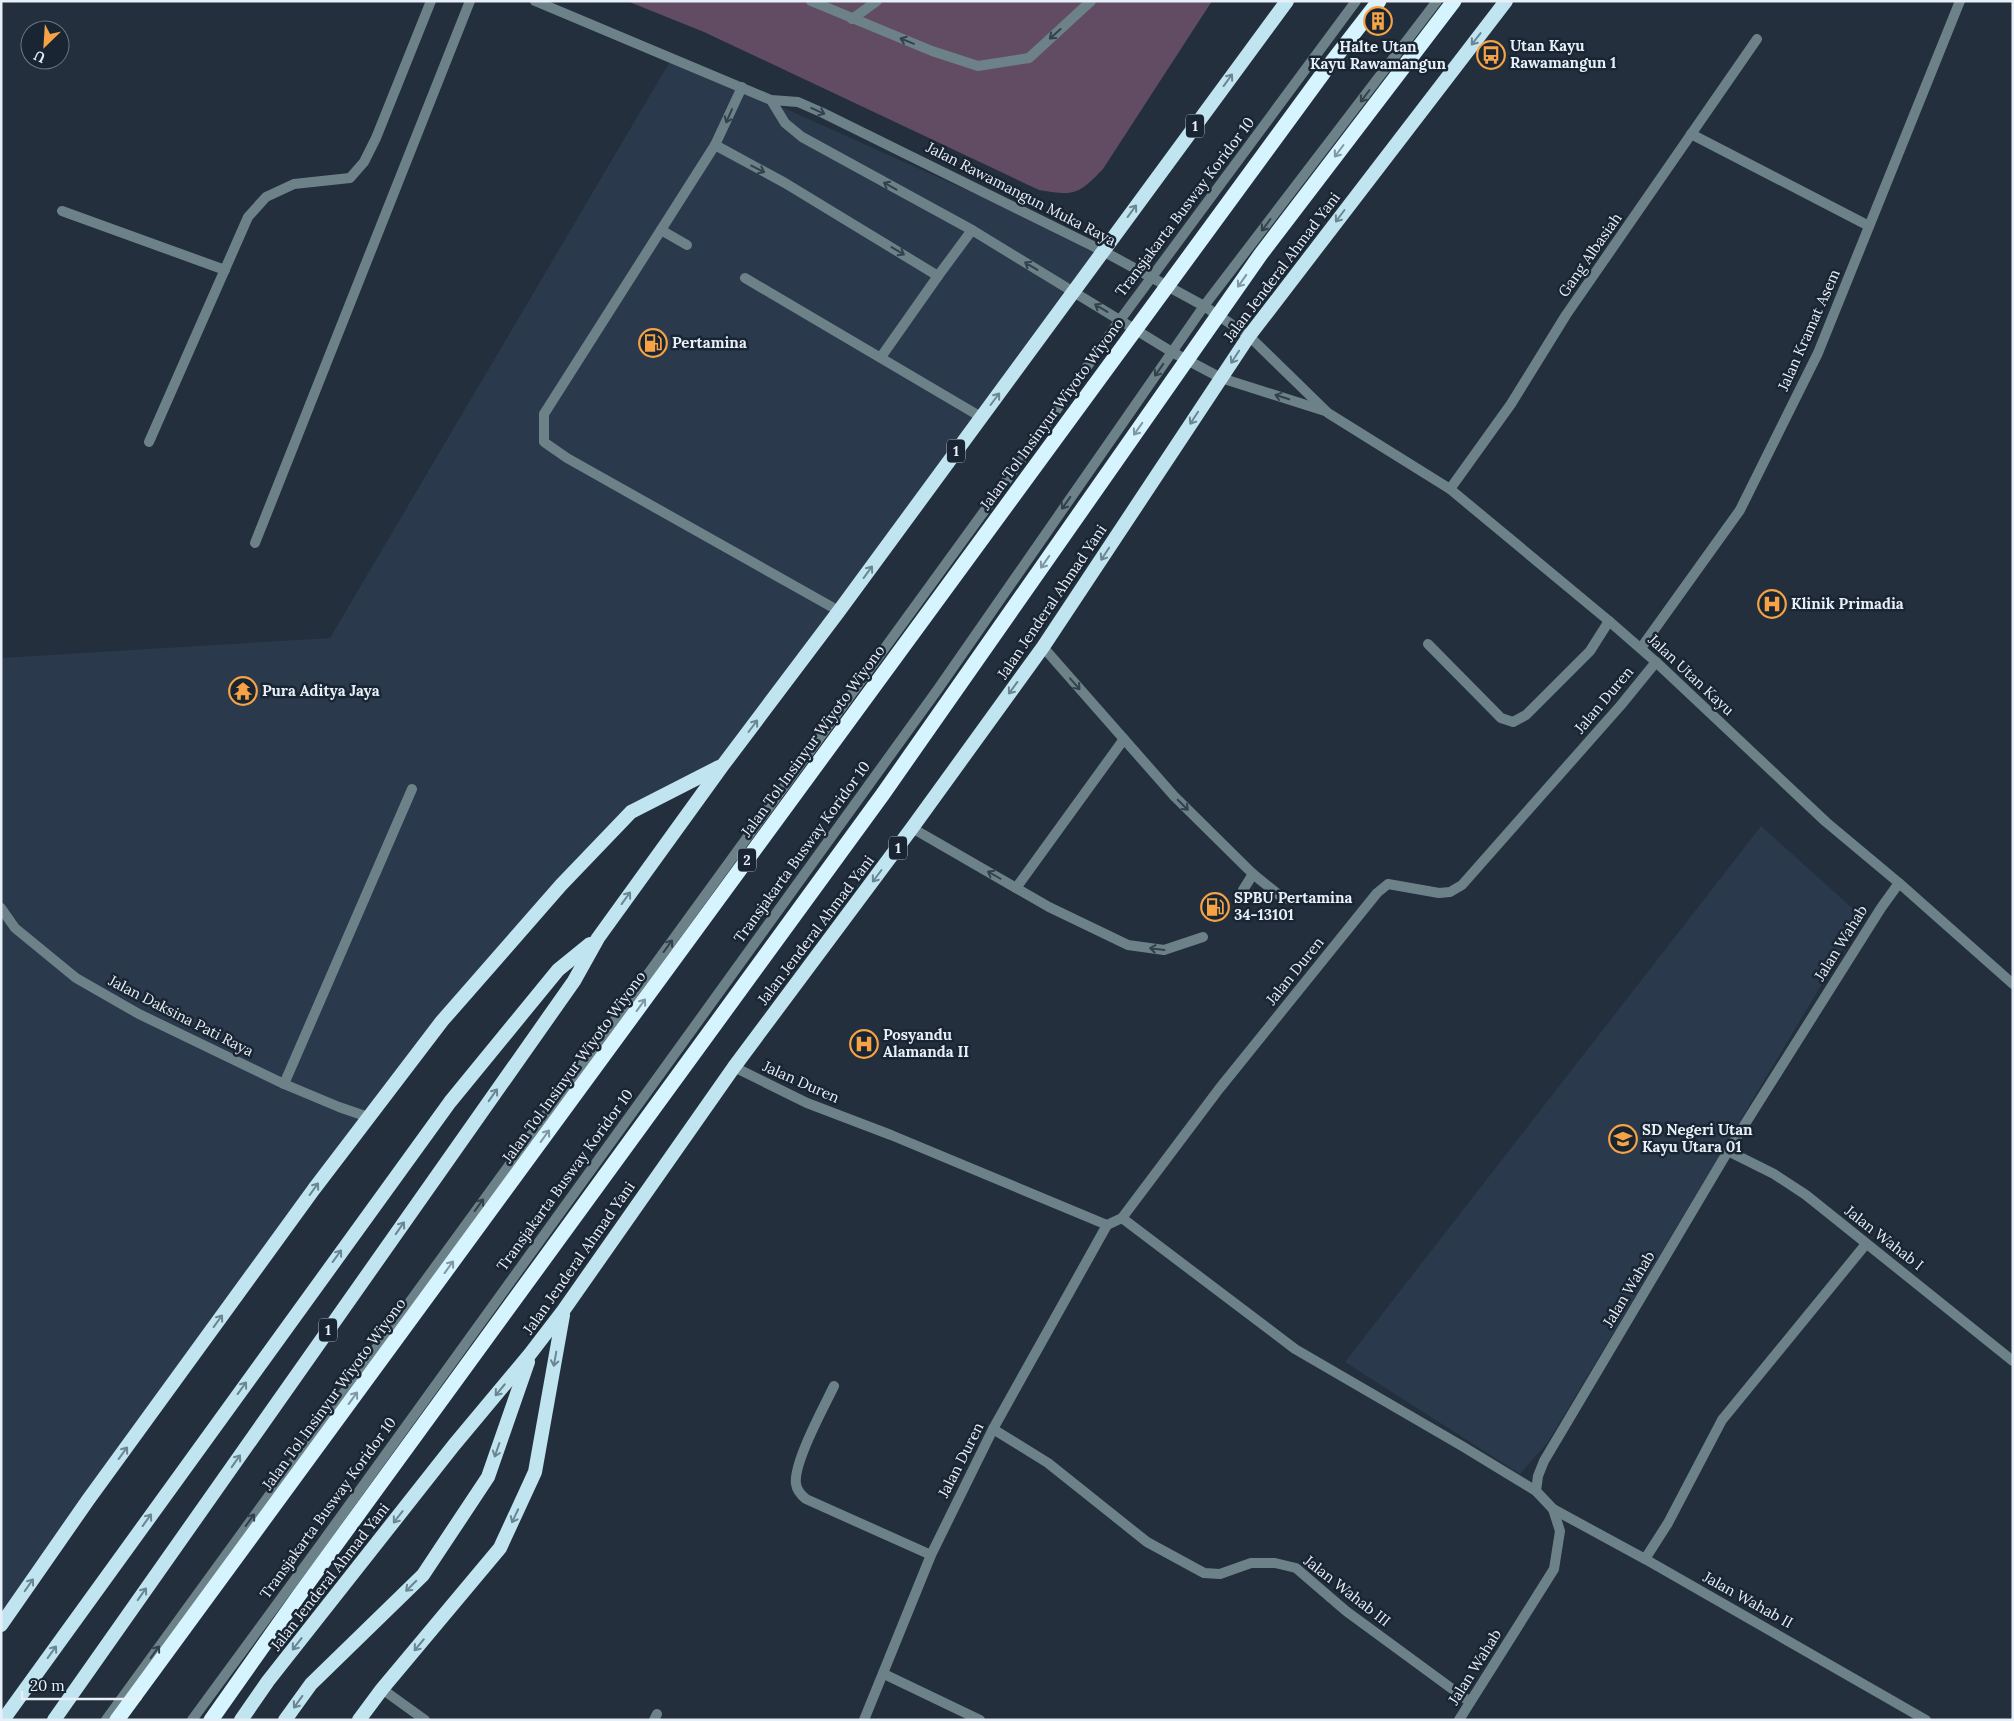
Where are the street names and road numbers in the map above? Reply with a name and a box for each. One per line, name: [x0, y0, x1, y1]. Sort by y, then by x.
street label: Transjakarta Busway Koridor 10: [1111, 113, 1258, 300]
road number: 1: [1186, 114, 1204, 138]
street label: Jalan Rawamangun Muka Raya: [922, 137, 1119, 250]
street label: Jalan Jenderal Ahmad Yani: [1219, 188, 1344, 346]
street label: Gang Albasiah: [1554, 209, 1626, 300]
street label: Jalan Kramat Asem: [1773, 266, 1844, 394]
street label: Jalan Tol Insinyur Wiyoto Wiyono: [975, 314, 1128, 514]
road number: 1: [947, 440, 965, 462]
street label: Jalan Jenderal Ahmad Yani: [992, 521, 1110, 683]
street label: Jalan Utan Kayu: [1644, 629, 1738, 719]
street label: Jalan Tol Insinyur Wiyoto Wiyono: [736, 641, 889, 841]
street label: Jalan Duren: [1569, 662, 1637, 738]
street label: Transjakarta Busway Koridor 10: [729, 757, 874, 946]
road number: 1: [889, 836, 907, 860]
road number: 2: [738, 848, 756, 872]
street label: Jalan Jenderal Ahmad Yani: [753, 851, 878, 1009]
street label: Jalan Wahab: [1809, 901, 1871, 985]
street label: Jalan Duren: [1261, 933, 1328, 1009]
street label: Jalan Tol Insinyur Wiyoto Wiyono: [497, 967, 650, 1167]
street label: Jalan Daksina Pati Raya: [105, 970, 257, 1060]
street label: Jalan Duren: [759, 1056, 842, 1107]
street label: Transjakarta Busway Koridor 10: [492, 1085, 637, 1274]
street label: Jalan Jenderal Ahmad Yani: [518, 1178, 639, 1339]
street label: Jalan Wahab I: [1840, 1200, 1927, 1274]
street label: Jalan Wahab: [1598, 1247, 1659, 1331]
street label: Jalan Tol Insinyur Wiyoto Wiyono: [257, 1294, 410, 1494]
road number: 1: [319, 1318, 337, 1342]
street label: Transjakarta Busway Koridor 10: [255, 1413, 400, 1602]
street label: Jalan Duren: [933, 1419, 988, 1501]
street label: Jalan Jenderal Ahmad Yani: [265, 1499, 393, 1655]
street label: Jalan Wahab III: [1299, 1550, 1394, 1630]
street label: Jalan Wahab II: [1699, 1567, 1796, 1632]
street label: Jalan Wahab: [1443, 1625, 1505, 1709]

